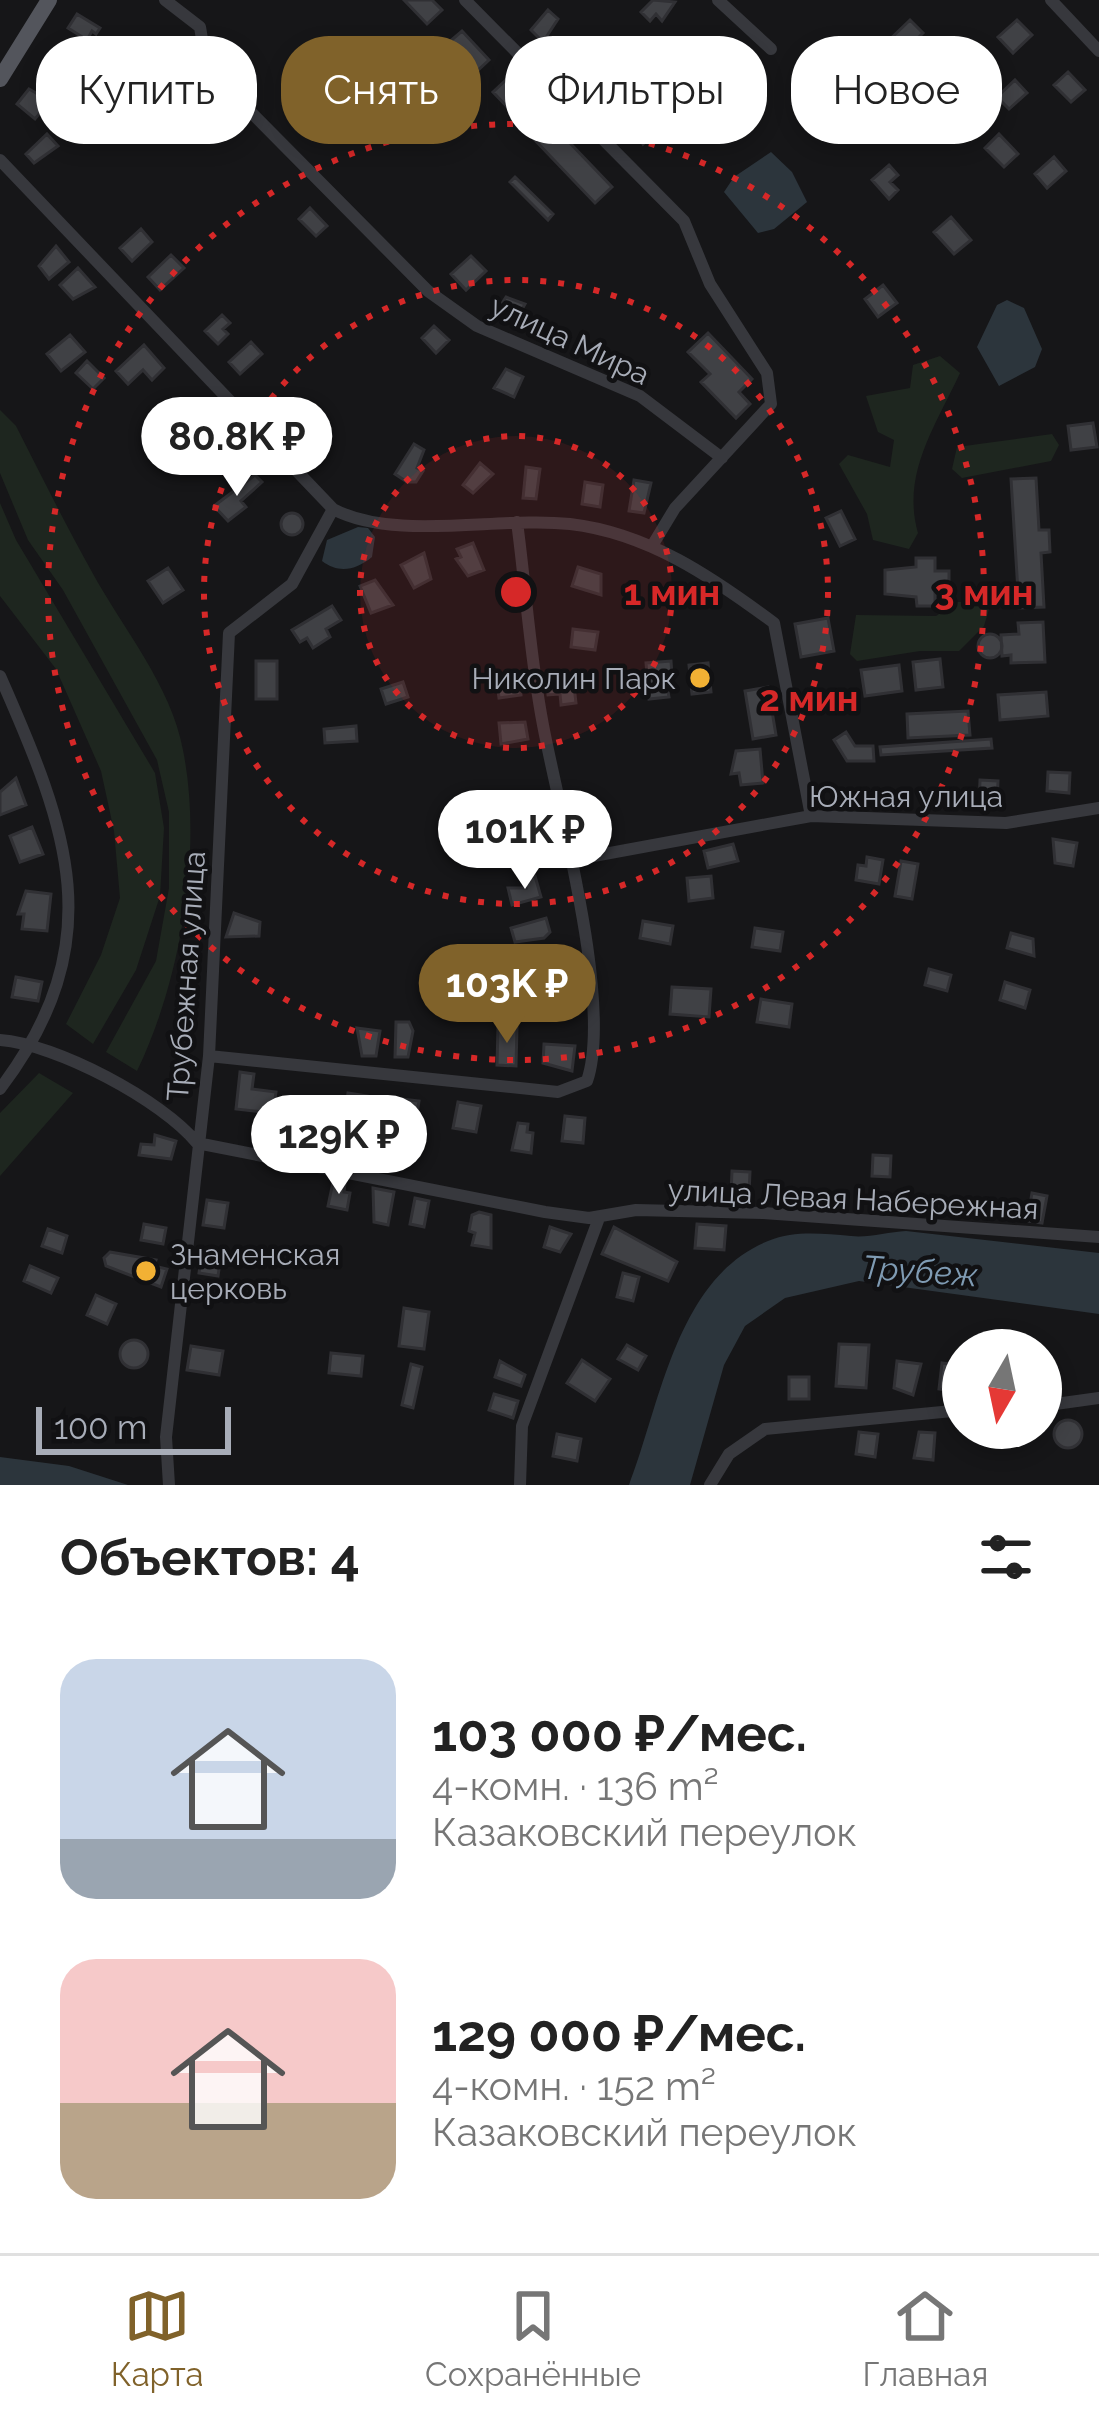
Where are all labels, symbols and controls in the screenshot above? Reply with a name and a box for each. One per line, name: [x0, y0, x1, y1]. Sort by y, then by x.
chip: Купить: [36, 36, 257, 144]
chip: Снять: [281, 36, 481, 144]
chip: Фильтры: [505, 36, 767, 144]
chip: Новое: [791, 36, 1002, 144]
street label: улица Мира: [485, 288, 655, 392]
pin: 80.8K ₽: [126, 397, 348, 499]
text: 80.8K ₽: [168, 413, 306, 459]
centre of rings: [495, 571, 537, 613]
text: 1 мин: [624, 571, 720, 613]
text: 3 мин: [935, 571, 1033, 613]
place label: Николин Парк: [471, 661, 676, 696]
marker: Николин Парк: [687, 665, 713, 691]
text: 2 мин: [759, 677, 859, 719]
street label: Южная улица: [809, 779, 1003, 814]
pin: 101K ₽: [427, 790, 623, 892]
text: 101K ₽: [465, 806, 585, 852]
street label: Трубежная улица: [160, 850, 212, 1102]
pin: 103K ₽: [409, 944, 605, 1046]
text: 103K ₽: [446, 960, 568, 1006]
pin: 129K ₽: [241, 1095, 437, 1197]
text: 129K ₽: [278, 1111, 400, 1157]
street label: улица Левая Набережная: [667, 1172, 1039, 1226]
place label: Знаменская церковь: [170, 1237, 340, 1306]
water label: Трубеж: [861, 1248, 979, 1295]
marker: Знаменская церковь: [133, 1258, 159, 1284]
north arrow: [942, 1329, 1062, 1449]
map controls: [942, 1329, 1062, 1449]
scale bar: [36, 1401, 231, 1454]
text: 100 m: [54, 1408, 147, 1447]
icon: filters: [973, 1524, 1039, 1590]
text: Объектов: 4: [60, 1527, 360, 1587]
text: 103 000 ₽/мес.: [432, 1703, 807, 1763]
icon: home: [156, 1707, 300, 1851]
text: 4-комн. · 136 m²: [432, 1763, 719, 1809]
text: Казаковский переулок: [432, 1809, 857, 1855]
text: 129 000 ₽/мес.: [432, 2003, 806, 2063]
icon: home: [156, 2007, 300, 2151]
text: 4-комн. · 152 m²: [432, 2063, 716, 2109]
text: Казаковский переулок: [432, 2109, 857, 2155]
tab: Карта: [111, 2283, 204, 2394]
tab: Сохранённые: [425, 2283, 641, 2394]
tab: Главная: [863, 2283, 988, 2394]

